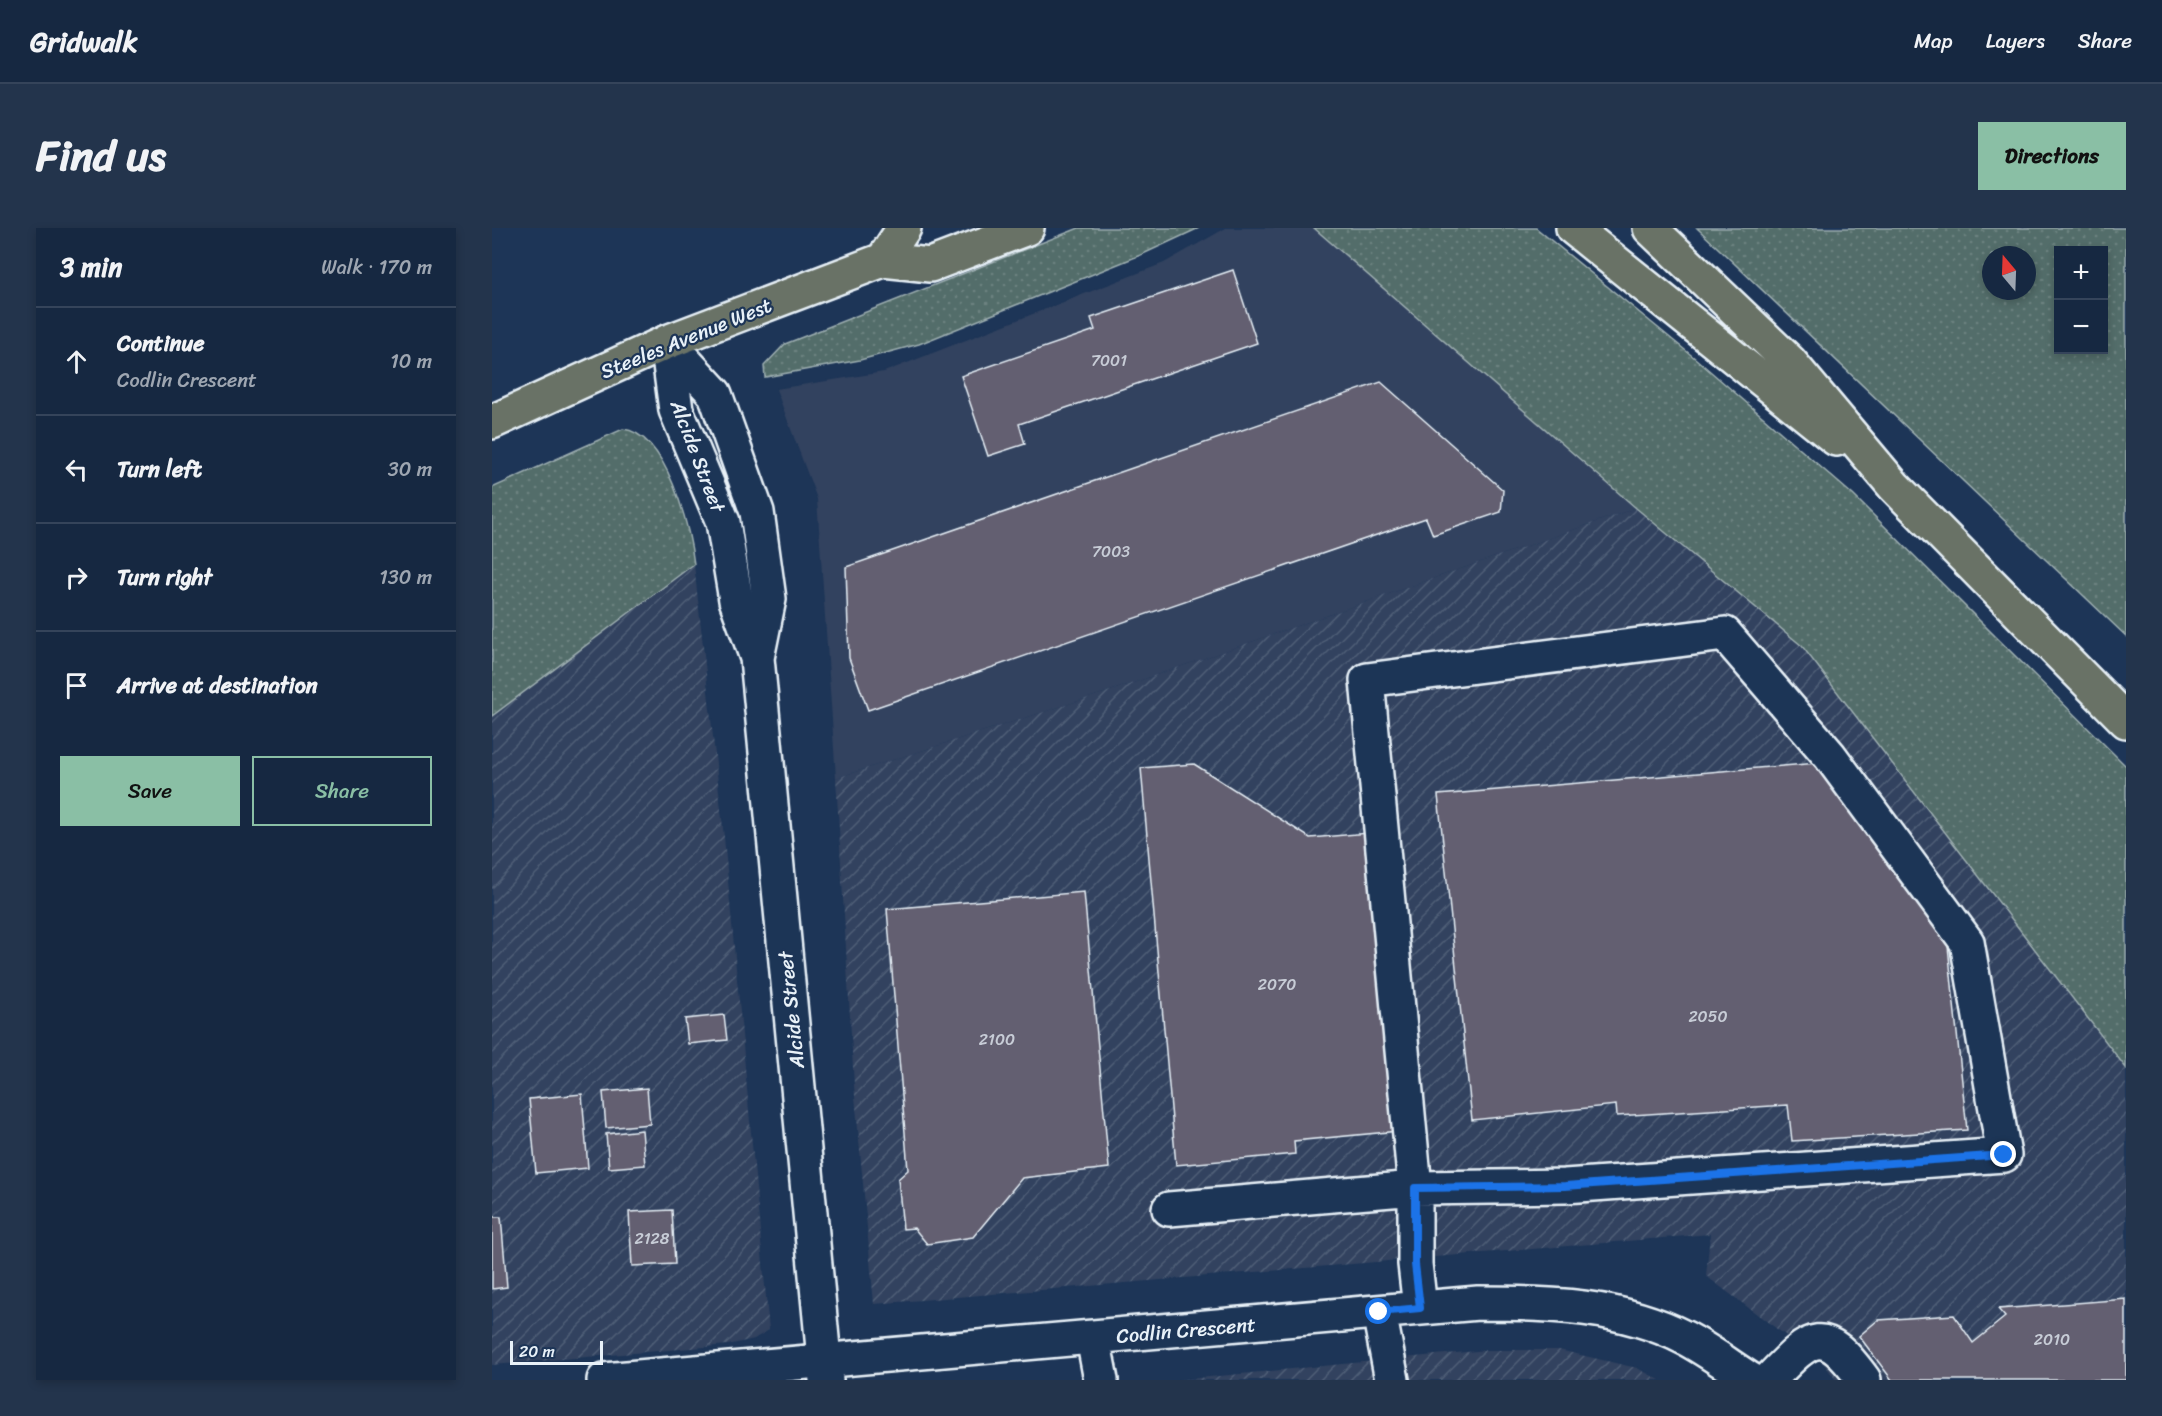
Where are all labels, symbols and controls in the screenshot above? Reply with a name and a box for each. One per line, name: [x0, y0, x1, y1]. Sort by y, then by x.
text: Gridwalk: [30, 17, 138, 66]
text: Map: [1914, 22, 1953, 60]
text: Layers: [1986, 22, 2045, 60]
text: Share: [2078, 22, 2132, 60]
text: Find us: [36, 119, 166, 193]
button: Directions: [1978, 122, 2126, 190]
text: 3 min: [60, 244, 122, 290]
north arrow: [1982, 246, 2036, 300]
map controls: [2054, 246, 2108, 354]
button: +: [2054, 246, 2108, 300]
text: Walk · 170 m: [321, 250, 432, 285]
street label: Steeles Avenue West: [595, 288, 777, 389]
button: −: [2054, 300, 2108, 354]
text: Continue: [117, 324, 205, 363]
text: 10 m: [390, 344, 432, 379]
icon: ahead: [60, 345, 93, 378]
house number: 7001: [1091, 346, 1127, 375]
text: Codlin Crescent: [117, 363, 257, 398]
street label: Alcide Street: [660, 394, 735, 518]
text: Turn left: [117, 450, 202, 489]
text: 30 m: [388, 452, 432, 487]
icon: left: [60, 453, 93, 486]
house number: 7003: [1092, 537, 1130, 566]
text: Turn right: [117, 558, 212, 597]
text: 130 m: [379, 560, 432, 595]
icon: right: [60, 561, 93, 594]
text: Arrive at destination: [117, 666, 318, 705]
icon: arrive: [60, 669, 93, 702]
button: Save: [60, 756, 240, 826]
button: Share: [252, 756, 432, 826]
street label: Alcide Street: [768, 949, 815, 1071]
house number: 2070: [1258, 970, 1296, 999]
house number: 2050: [1688, 1002, 1728, 1031]
house number: 2100: [979, 1025, 1015, 1054]
route end: [1990, 1141, 2016, 1167]
house number: 2128: [635, 1224, 670, 1253]
route start: [1365, 1298, 1391, 1324]
street label: Codlin Crescent: [1115, 1307, 1257, 1354]
house number: 2010: [2034, 1325, 2070, 1354]
text: 20 m: [519, 1337, 555, 1366]
scale bar: [510, 1338, 603, 1366]

